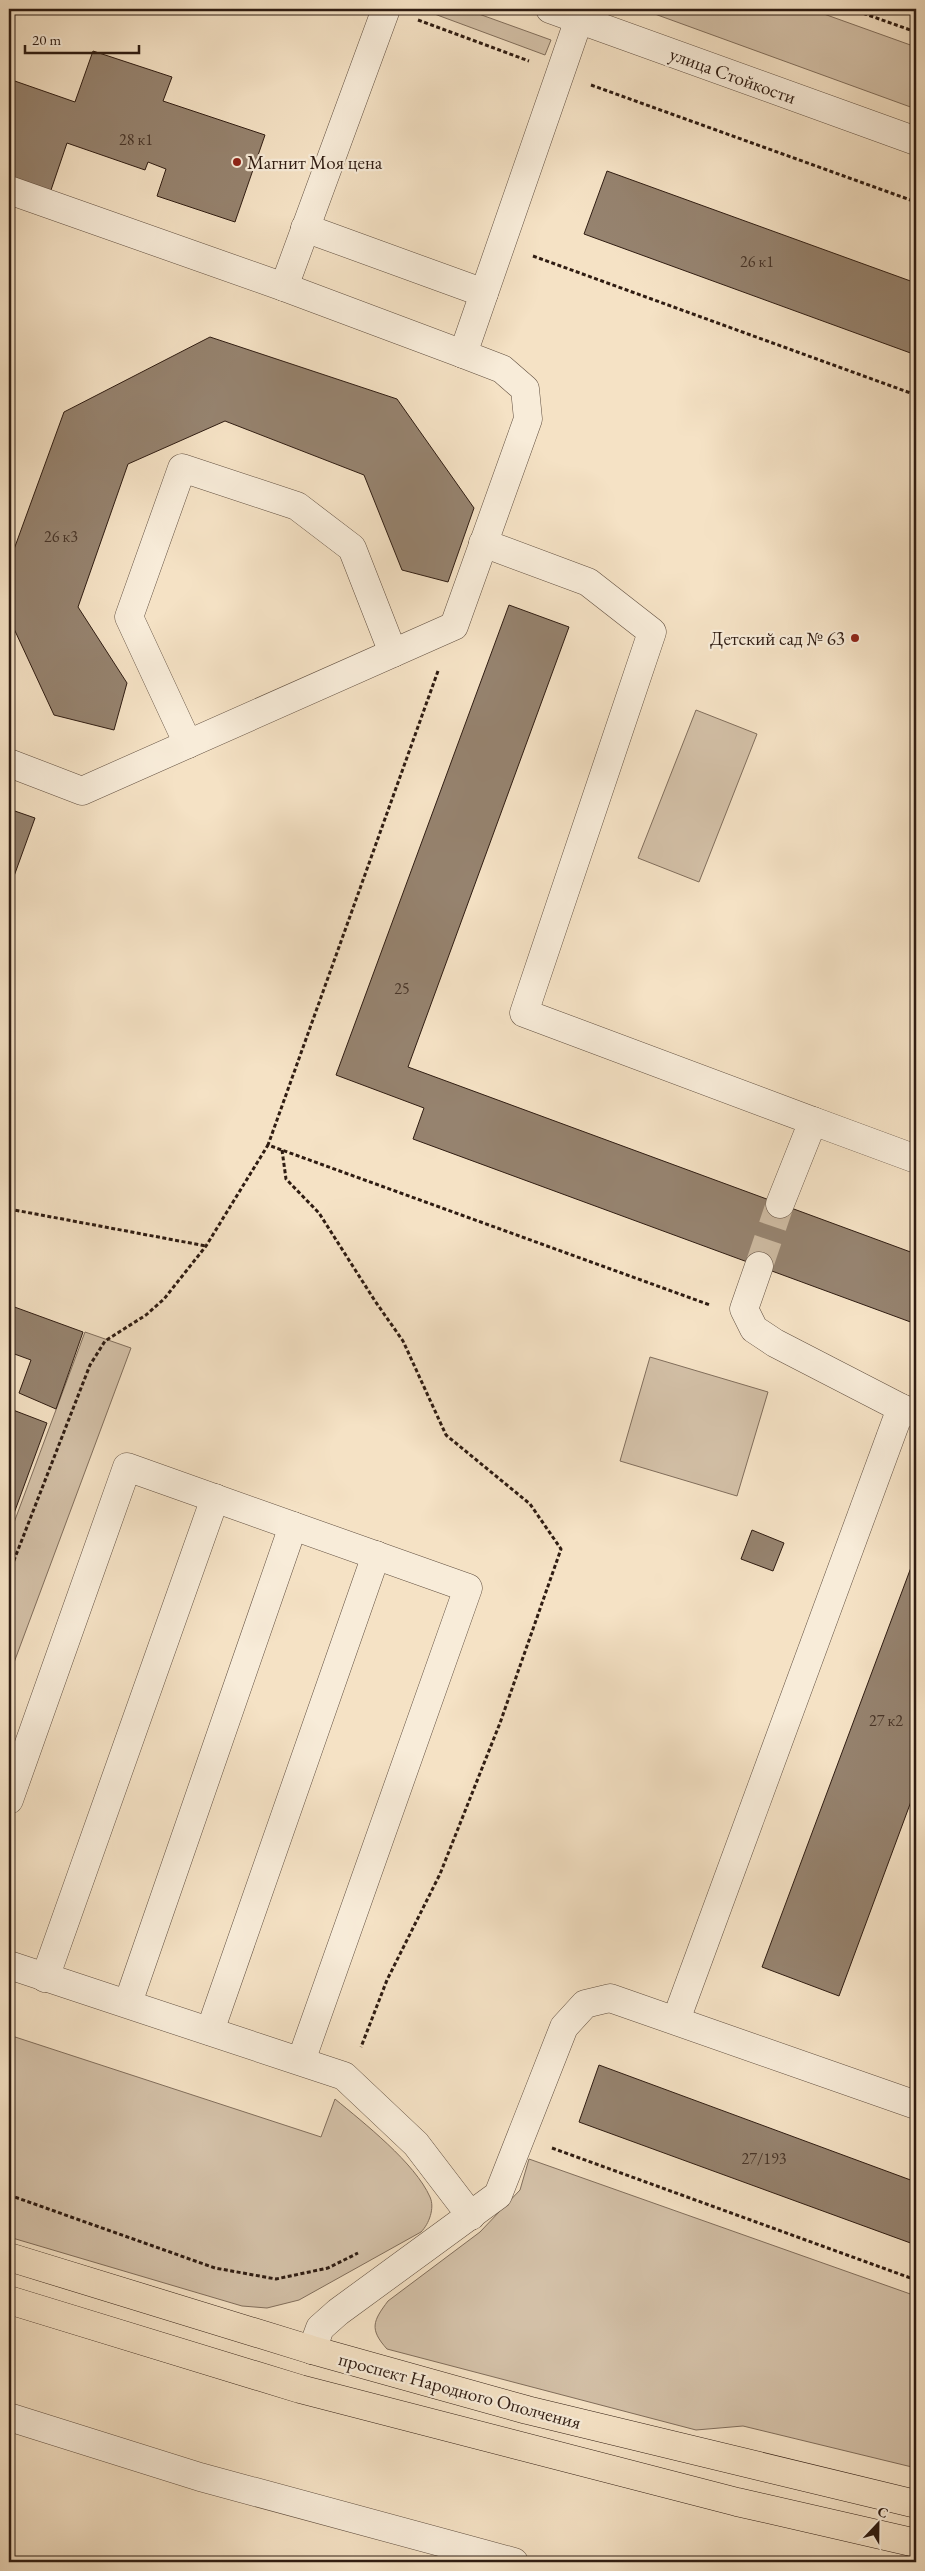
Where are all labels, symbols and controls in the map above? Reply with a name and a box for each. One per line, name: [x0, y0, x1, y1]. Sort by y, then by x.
scale bar: [25, 22, 139, 54]
text: 20 m: [32, 30, 61, 49]
street label: улица Стойкости: [666, 41, 799, 110]
house number: 28 к1: [119, 129, 153, 150]
place label: Магнит Моя цена: [247, 150, 383, 175]
marker: Магнит Моя цена: [231, 156, 243, 168]
house number: 26 к1: [740, 251, 774, 272]
house number: 26 к3: [44, 526, 78, 547]
place label: Детский сад № 63: [710, 626, 845, 651]
marker: Детский сад № 63: [849, 632, 861, 644]
house number: 25: [394, 978, 410, 999]
house number: 27 к2: [869, 1710, 903, 1731]
house number: 27/193: [742, 2148, 787, 2169]
street label: проспект Народного Ополчения: [336, 2346, 584, 2435]
north arrow: [852, 2498, 902, 2548]
text: С: [875, 2502, 891, 2522]

